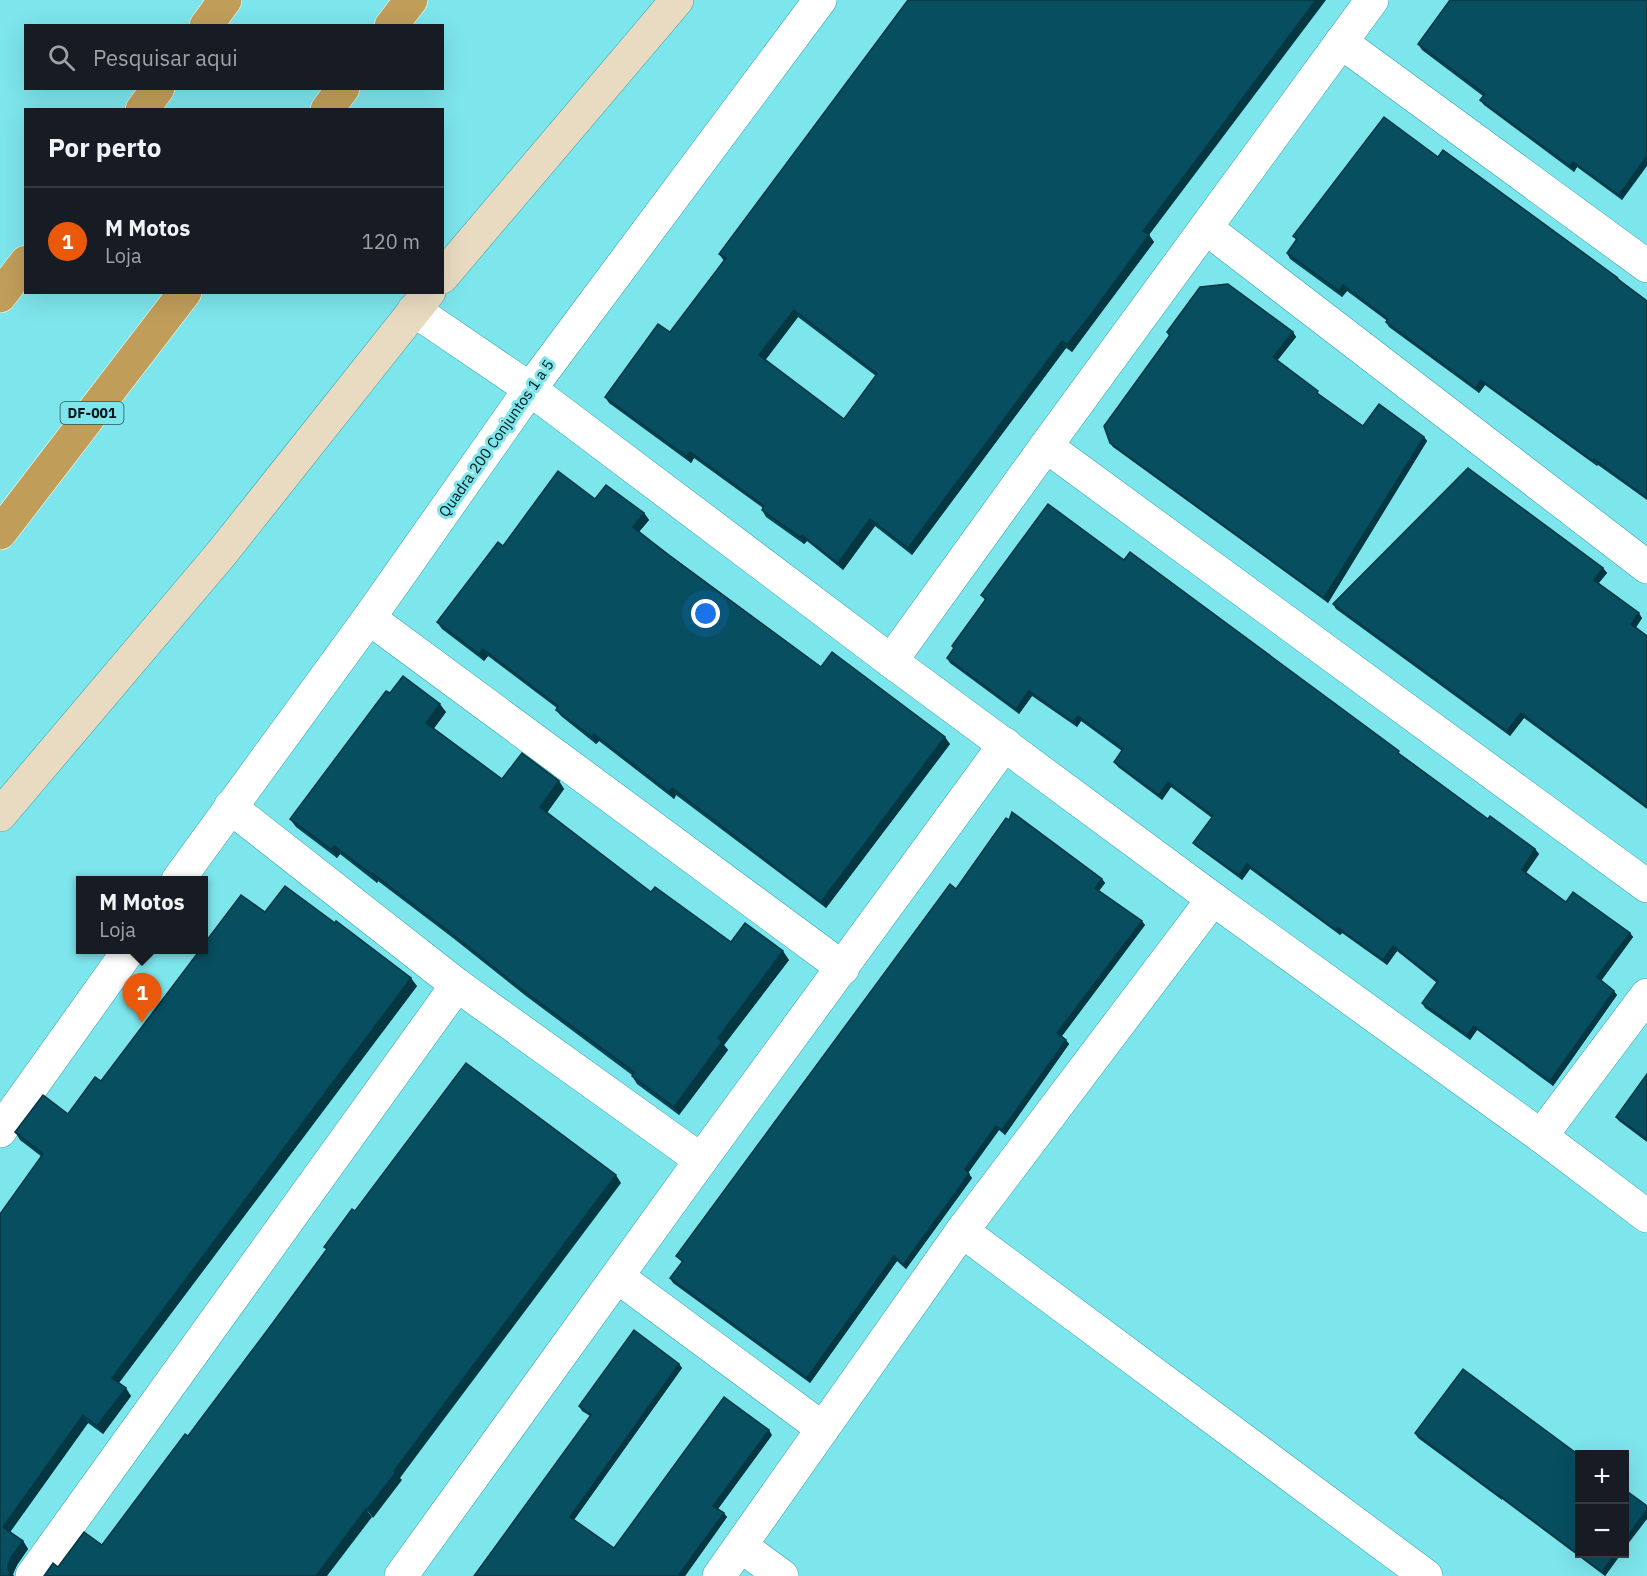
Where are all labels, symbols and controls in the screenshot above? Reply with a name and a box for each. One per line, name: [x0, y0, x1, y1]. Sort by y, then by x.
search box: [24, 24, 444, 90]
icon: search: [45, 41, 78, 74]
text: Pesquisar aqui: [93, 43, 238, 72]
text: Por perto: [48, 130, 161, 164]
text: M Motos: [105, 213, 190, 242]
text: 1: [62, 228, 74, 255]
text: 120 m: [362, 228, 420, 255]
text: Loja: [105, 242, 142, 269]
street label: Quadra 200 Conjuntos 1 a 5: [434, 356, 558, 520]
road number: DF-001: [60, 402, 124, 424]
your location: [691, 599, 720, 628]
popup: [76, 876, 208, 954]
text: M Motos: [99, 887, 185, 916]
text: Loja: [99, 916, 136, 943]
pin: 1: [122, 974, 162, 1023]
map controls: [1575, 1450, 1629, 1558]
button: +: [1575, 1450, 1629, 1504]
button: −: [1575, 1504, 1629, 1558]

